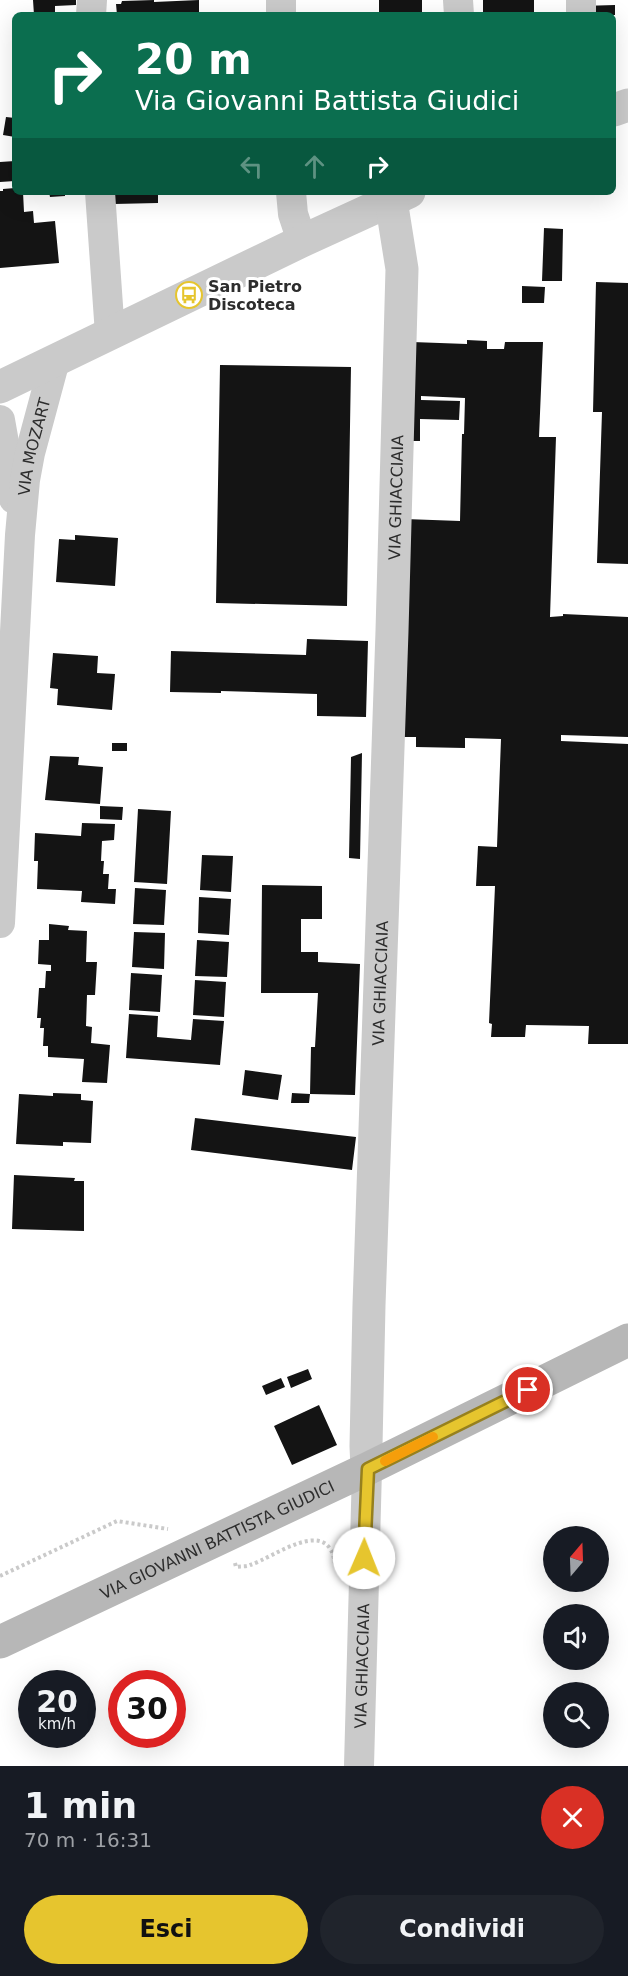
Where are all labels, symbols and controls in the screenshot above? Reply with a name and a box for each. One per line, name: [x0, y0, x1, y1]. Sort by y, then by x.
text: 20 m: [135, 35, 252, 84]
icon: right: [36, 36, 114, 114]
text: Via Giovanni Battista Giudici: [135, 85, 519, 116]
icon: left: [235, 150, 268, 183]
icon: ahead: [298, 150, 331, 183]
icon: right: [361, 150, 394, 183]
place label: San Pietro Discoteca: [208, 277, 302, 314]
bus stop icon: San Pietro Discoteca: [174, 280, 204, 310]
street label: VIA MOZART: [14, 396, 54, 496]
street label: VIA GHIACCIAIA: [384, 435, 407, 560]
street label: VIA GHIACCIAIA: [368, 920, 392, 1046]
pin: [502, 1364, 553, 1415]
icon: arrive: [511, 1373, 544, 1406]
street label: VIA GIOVANNI BATTISTA GIUDICI: [97, 1476, 337, 1603]
position arrow: [332, 1526, 396, 1590]
north arrow: [543, 1526, 609, 1592]
map controls: [543, 1526, 609, 1748]
street label: VIA GHIACCIAIA: [351, 1603, 373, 1729]
button: sound: [543, 1604, 609, 1670]
speed limit sign: 30: [108, 1670, 186, 1748]
button: search: [543, 1682, 609, 1748]
text: 20: [36, 1684, 78, 1719]
text: km/h: [38, 1715, 76, 1733]
text: 1 min: [24, 1785, 137, 1826]
button: close: [541, 1786, 604, 1849]
text: 70 m · 16:31: [24, 1828, 152, 1852]
button: Esci: [24, 1895, 308, 1964]
button: Condividi: [320, 1895, 604, 1964]

